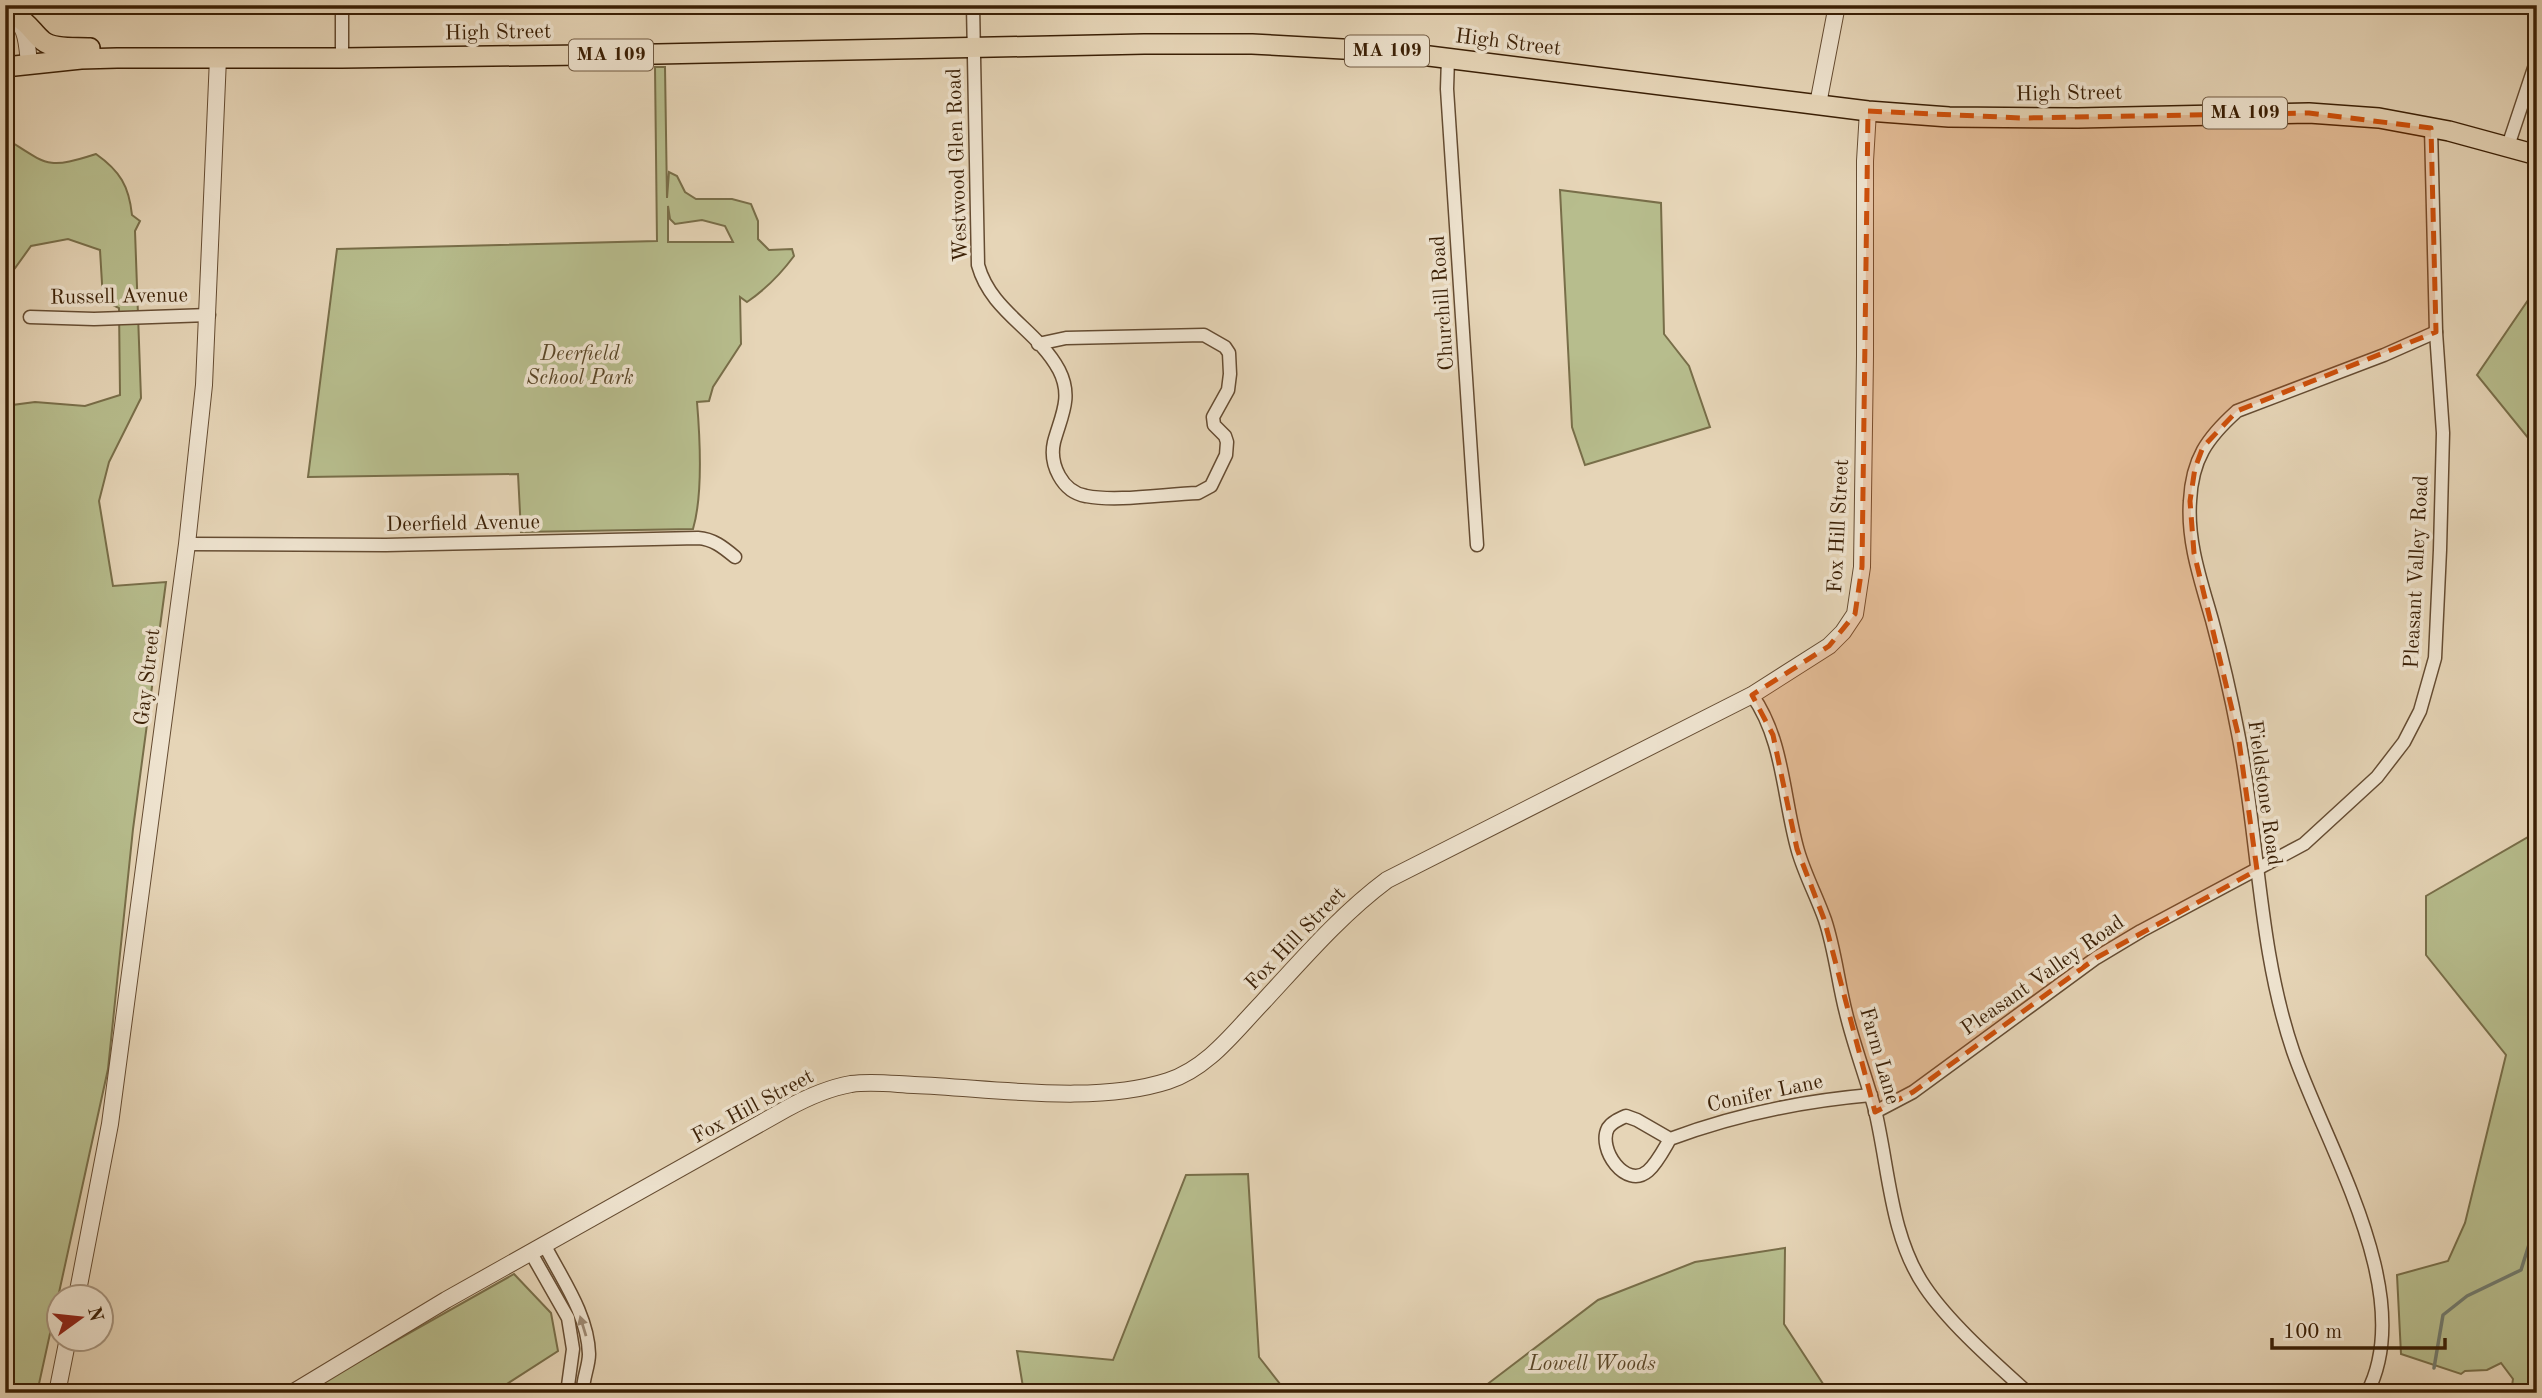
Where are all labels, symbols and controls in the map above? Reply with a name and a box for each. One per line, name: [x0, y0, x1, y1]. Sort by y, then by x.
street label: High Street: [445, 22, 551, 44]
street label: High Street: [1454, 26, 1562, 60]
road number: MA 109: [1345, 36, 1429, 66]
road number: MA 109: [569, 40, 653, 70]
street label: Westwood Glen Road: [944, 68, 972, 262]
street label: High Street: [2016, 83, 2122, 105]
road number: MA 109: [2203, 97, 2287, 128]
street label: Churchill Road: [1428, 235, 1458, 371]
street label: Russell Avenue: [50, 285, 188, 309]
park label: Deerfield School Park: [526, 344, 634, 389]
street label: Fox Hill Street: [1825, 458, 1853, 594]
street label: Pleasant Valley Road: [2401, 475, 2433, 669]
street label: Deerfield Avenue: [386, 512, 540, 536]
street label: Gay Street: [132, 627, 164, 727]
street label: Fieldstone Road: [2243, 719, 2285, 867]
street label: Fox Hill Street: [1242, 883, 1350, 995]
street label: Pleasant Valley Road: [1958, 912, 2128, 1040]
street label: Farm Lane: [1855, 1005, 1903, 1107]
street label: Fox Hill Street: [689, 1066, 817, 1148]
street label: Conifer Lane: [1705, 1071, 1825, 1117]
north arrow: [46, 1282, 116, 1352]
text: N: [83, 1305, 105, 1324]
scale bar: [2272, 1307, 2446, 1351]
one-way arrow: [578, 1315, 588, 1336]
text: 100 m: [2283, 1322, 2342, 1343]
park label: Lowell Woods: [1527, 1354, 1656, 1375]

